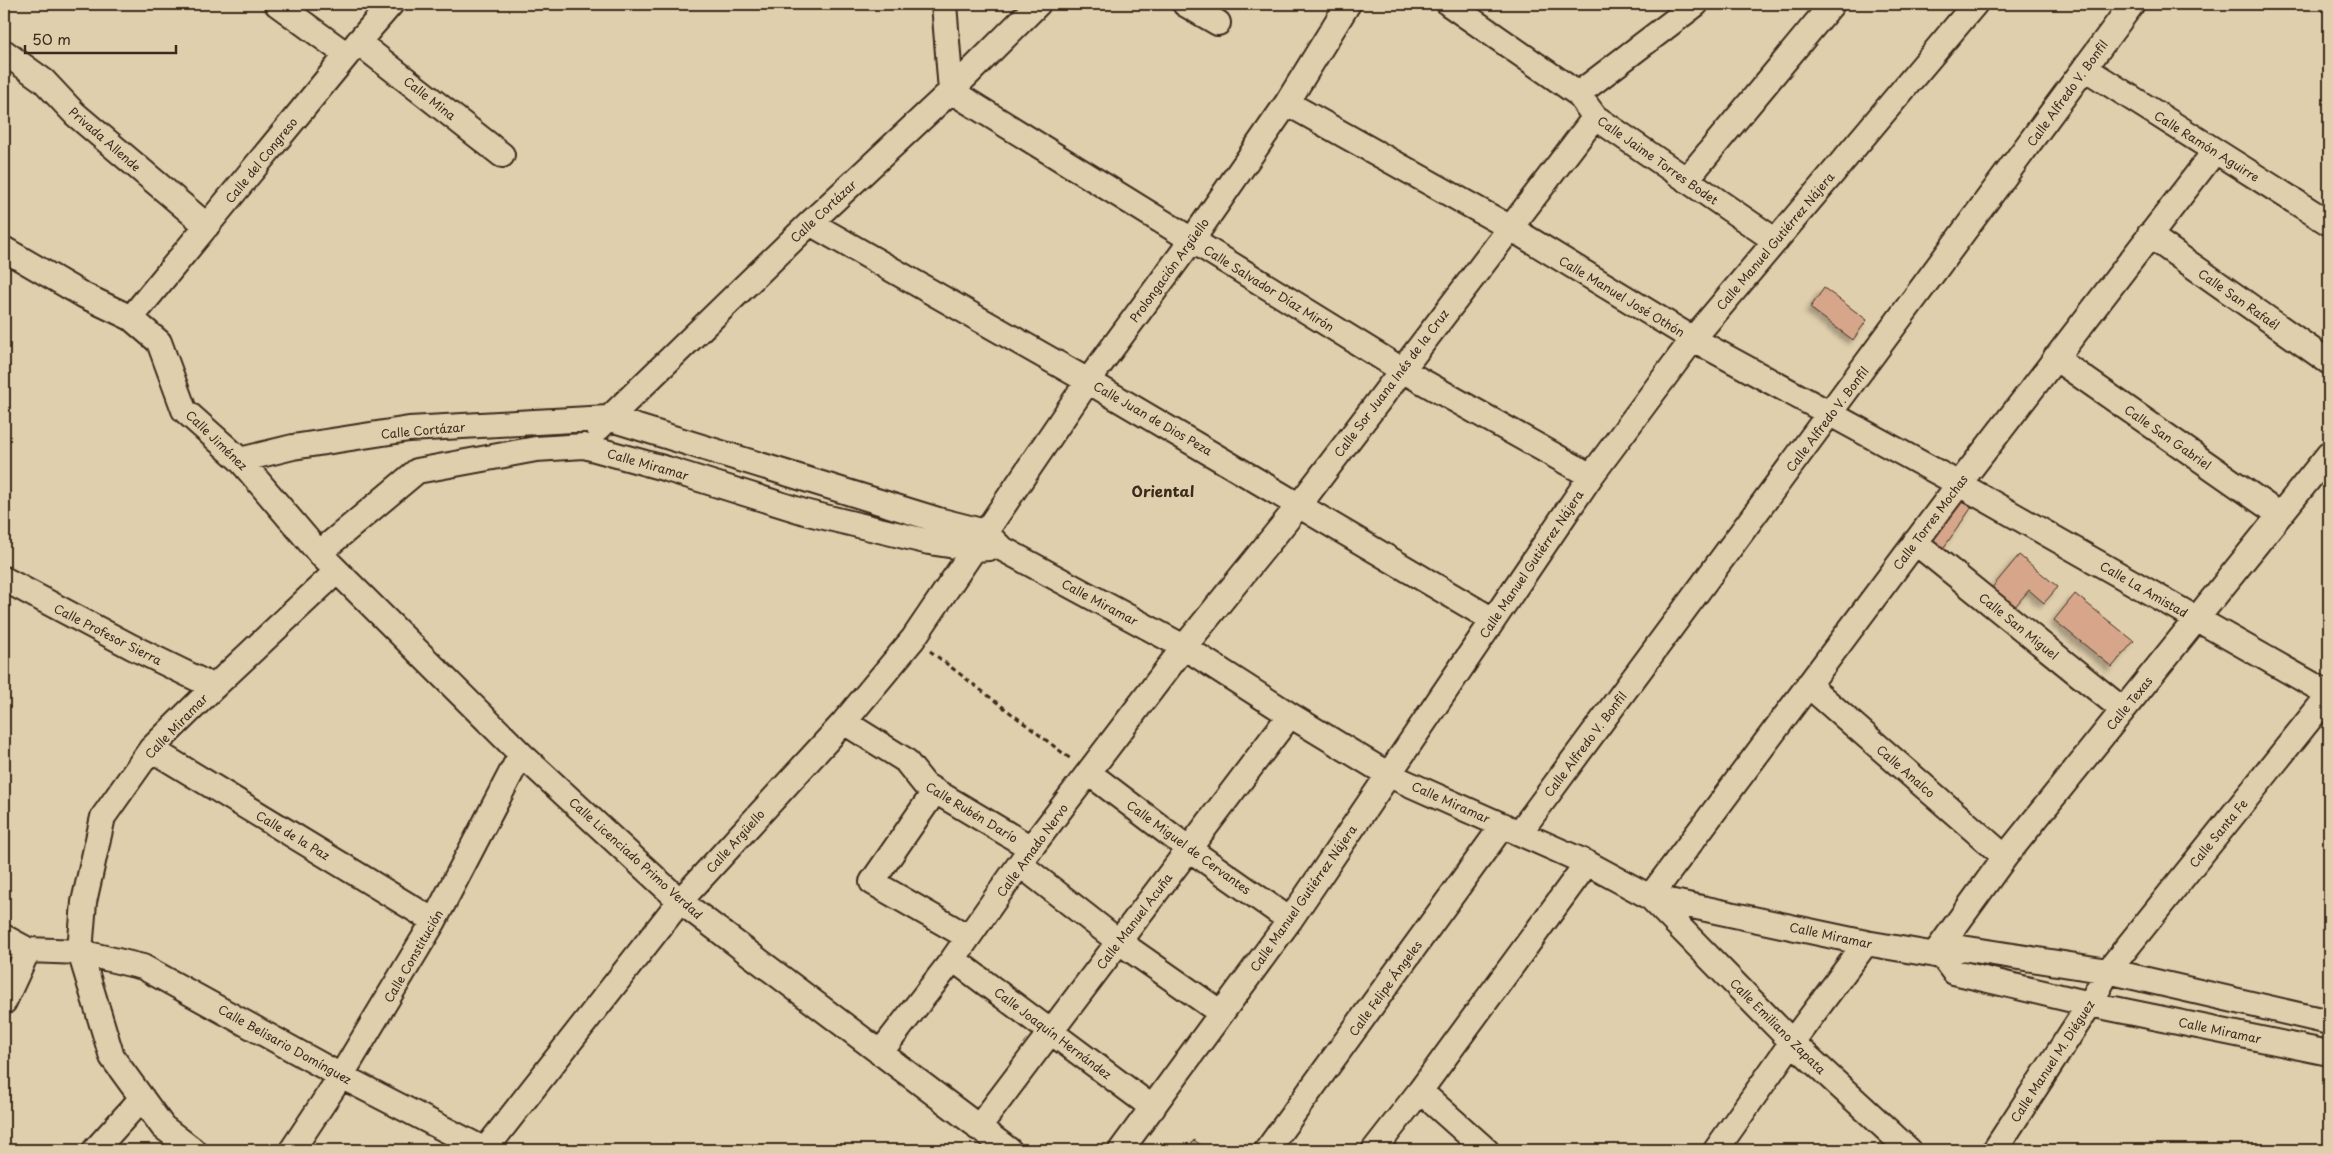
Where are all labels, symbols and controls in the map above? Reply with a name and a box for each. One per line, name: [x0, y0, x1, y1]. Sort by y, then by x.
scale bar: [25, 22, 176, 54]
text: 50 m: [32, 27, 71, 50]
street label: Calle Alfredo V. Bonfil: [2022, 36, 2112, 150]
street label: Calle Mina: [400, 72, 460, 124]
street label: Privada Allende: [65, 103, 145, 175]
street label: Calle Ramón Aguirre: [2151, 106, 2263, 186]
street label: Calle Jaime Torres Bodet: [1594, 111, 1722, 209]
street label: Calle del Congreso: [221, 113, 302, 207]
street label: Calle Manuel Gutiérrez Nájera: [1712, 168, 1839, 314]
street label: Calle Cortázar: [786, 175, 861, 246]
street label: Prolongación Argüello: [1125, 214, 1213, 326]
street label: Calle Salvador Díaz Mirón: [1200, 240, 1338, 336]
street label: Calle Manuel José Othón: [1556, 251, 1688, 341]
street label: Calle San Rafaél: [2195, 264, 2283, 334]
street label: Calle Sor Juana Inés de la Cruz: [1329, 305, 1453, 461]
street label: Calle Alfredo V. Bonfil: [1781, 363, 1873, 475]
street label: Calle Juan de Dios Peza: [1090, 377, 1216, 460]
street label: Calle San Gabriel: [2121, 400, 2215, 474]
street label: Calle Jiménez: [182, 406, 252, 474]
street label: Calle Cortázar: [380, 417, 467, 443]
street label: Calle Miramar: [605, 444, 691, 484]
street label: Calle Torres Mochas: [1888, 471, 1972, 573]
district label: Oriental: [1132, 479, 1194, 502]
street label: Calle Manuel Gutiérrez Nájera: [1475, 486, 1588, 642]
street label: Calle La Amistad: [2097, 556, 2191, 622]
street label: Calle Miramar: [1059, 574, 1142, 630]
street label: Calle San Miguel: [1975, 588, 2063, 664]
street label: Calle Profesor Sierra: [51, 599, 165, 669]
street label: Calle Texas: [2102, 672, 2157, 734]
street label: Calle Alfredo V. Bonfil: [1539, 688, 1631, 800]
street label: Calle Miramar: [140, 689, 212, 762]
street label: Calle Analco: [1873, 740, 1939, 802]
street label: Calle Rubén Darío: [922, 777, 1022, 847]
street label: Calle Miramar: [1409, 777, 1494, 828]
street label: Calle Licenciado Primo Verdad: [565, 793, 707, 923]
street label: Calle Santa Fe: [2185, 794, 2252, 871]
street label: Calle Miguel de Cervantes: [1123, 796, 1255, 899]
street label: Calle Amado Nervo: [992, 799, 1072, 900]
street label: Calle Argüello: [702, 805, 769, 877]
street label: Calle de la Paz: [253, 806, 334, 864]
street label: Calle Manuel Gutiérrez Nájera: [1245, 821, 1361, 975]
street label: Calle Manuel Acuña: [1092, 869, 1176, 973]
street label: Calle Constitución: [379, 906, 447, 1006]
street label: Calle Miramar: [1788, 917, 1875, 953]
street label: Calle Felipe Ángeles: [1344, 936, 1426, 1039]
street label: Calle Emiliano Zapata: [1726, 974, 1830, 1078]
street label: Calle Joaquín Hernández: [991, 983, 1116, 1083]
street label: Calle Manuel M. Diéguez: [2006, 996, 2099, 1126]
street label: Calle Belisario Domínguez: [215, 1000, 355, 1088]
street label: Calle Miramar: [2177, 1012, 2264, 1048]

